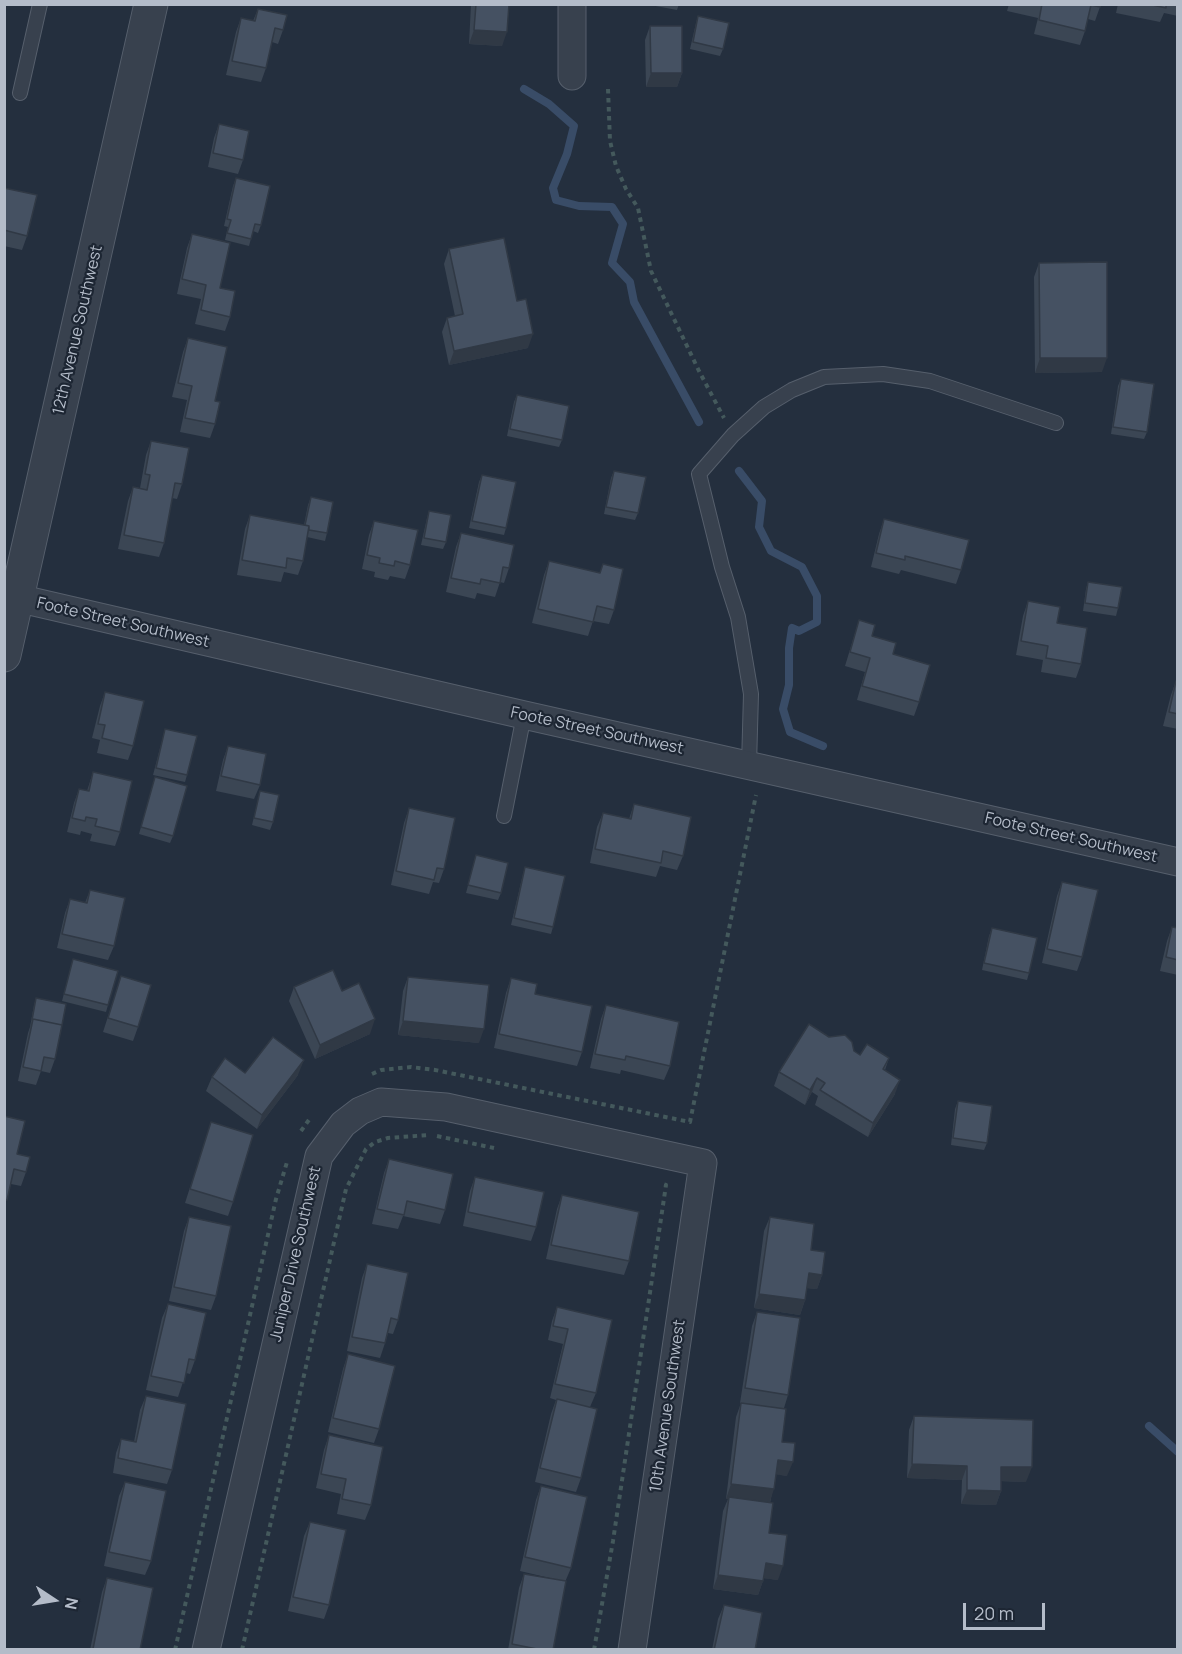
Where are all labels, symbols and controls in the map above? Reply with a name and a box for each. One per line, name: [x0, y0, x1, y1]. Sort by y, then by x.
street label: 12th Avenue Southwest: [49, 243, 107, 417]
street label: Foote Street Southwest: [35, 594, 211, 652]
street label: Foote Street Southwest: [509, 703, 685, 759]
street label: Foote Street Southwest: [983, 809, 1159, 867]
street label: Juniper Drive Southwest: [266, 1164, 326, 1344]
street label: 10th Avenue Southwest: [646, 1319, 690, 1493]
north arrow: [24, 1570, 84, 1630]
scale bar: [966, 1591, 1048, 1629]
text: N: [60, 1596, 84, 1612]
text: 20 m: [974, 1601, 1014, 1625]

